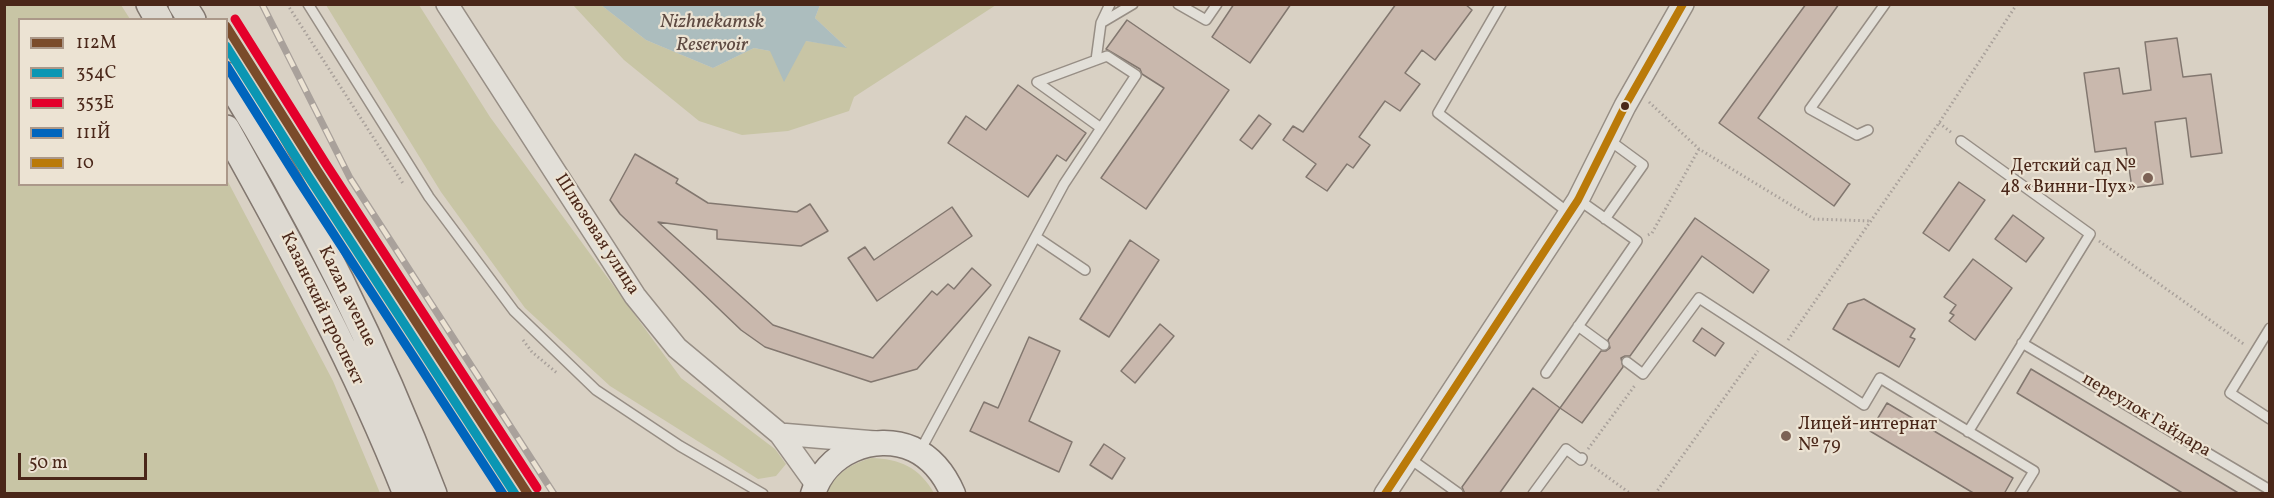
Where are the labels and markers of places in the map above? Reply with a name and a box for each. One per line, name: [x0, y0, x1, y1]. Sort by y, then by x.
unlabelled marker: [1619, 100, 1631, 112]
place label: Детский сад № 48 «Винни-Пух»: [2000, 157, 2136, 200]
marker: Детский сад № 48 «Винни-Пух»: [2141, 171, 2155, 185]
place label: Лицей-интернат № 79: [1798, 415, 1937, 458]
marker: Лицей-интернат № 79: [1779, 429, 1793, 443]

